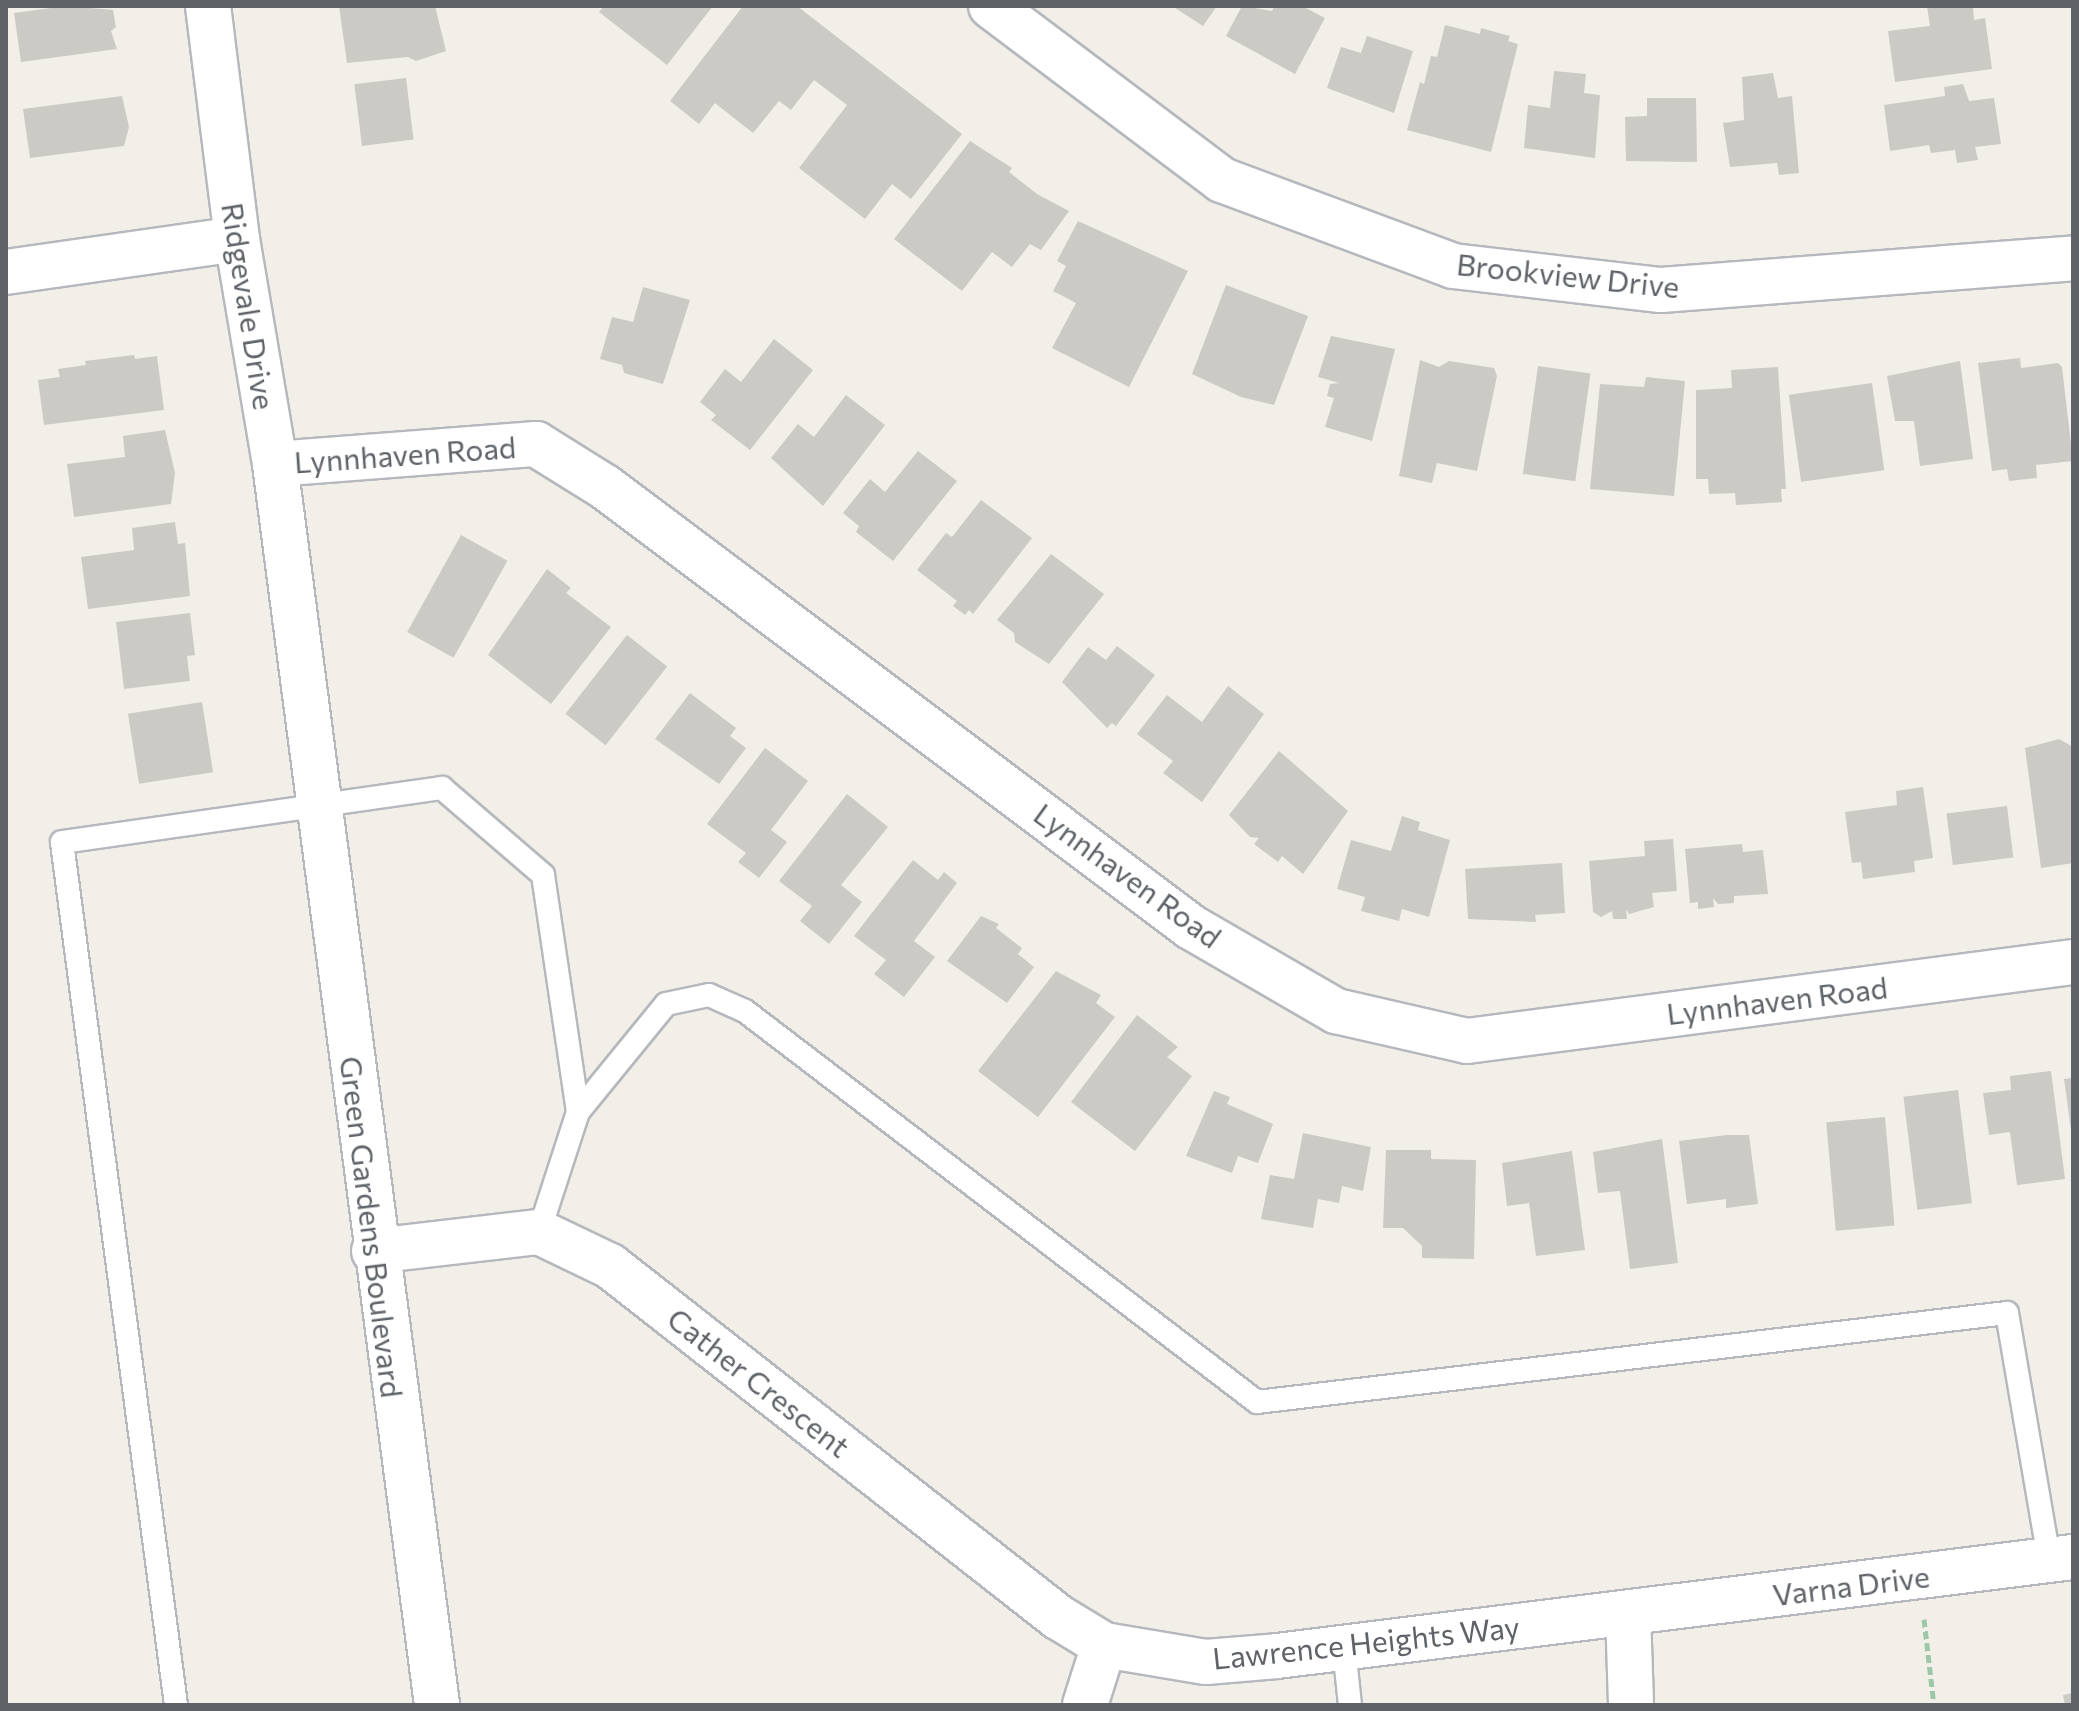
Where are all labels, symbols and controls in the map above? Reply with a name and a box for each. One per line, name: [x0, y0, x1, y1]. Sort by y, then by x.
street label: Ridgevale Drive: [215, 200, 283, 412]
street label: Brookview Drive: [1455, 245, 1681, 305]
street label: Lynnhaven Road: [293, 428, 517, 480]
street label: Lynnhaven Road: [1027, 795, 1229, 955]
street label: Lynnhaven Road: [1664, 969, 1890, 1031]
street label: Green Gardens Boulevard: [333, 1054, 411, 1400]
street label: Cather Crescent: [661, 1300, 857, 1464]
street label: Varna Drive: [1771, 1558, 1931, 1612]
street label: Lawrence Heights Way: [1211, 1608, 1521, 1676]

